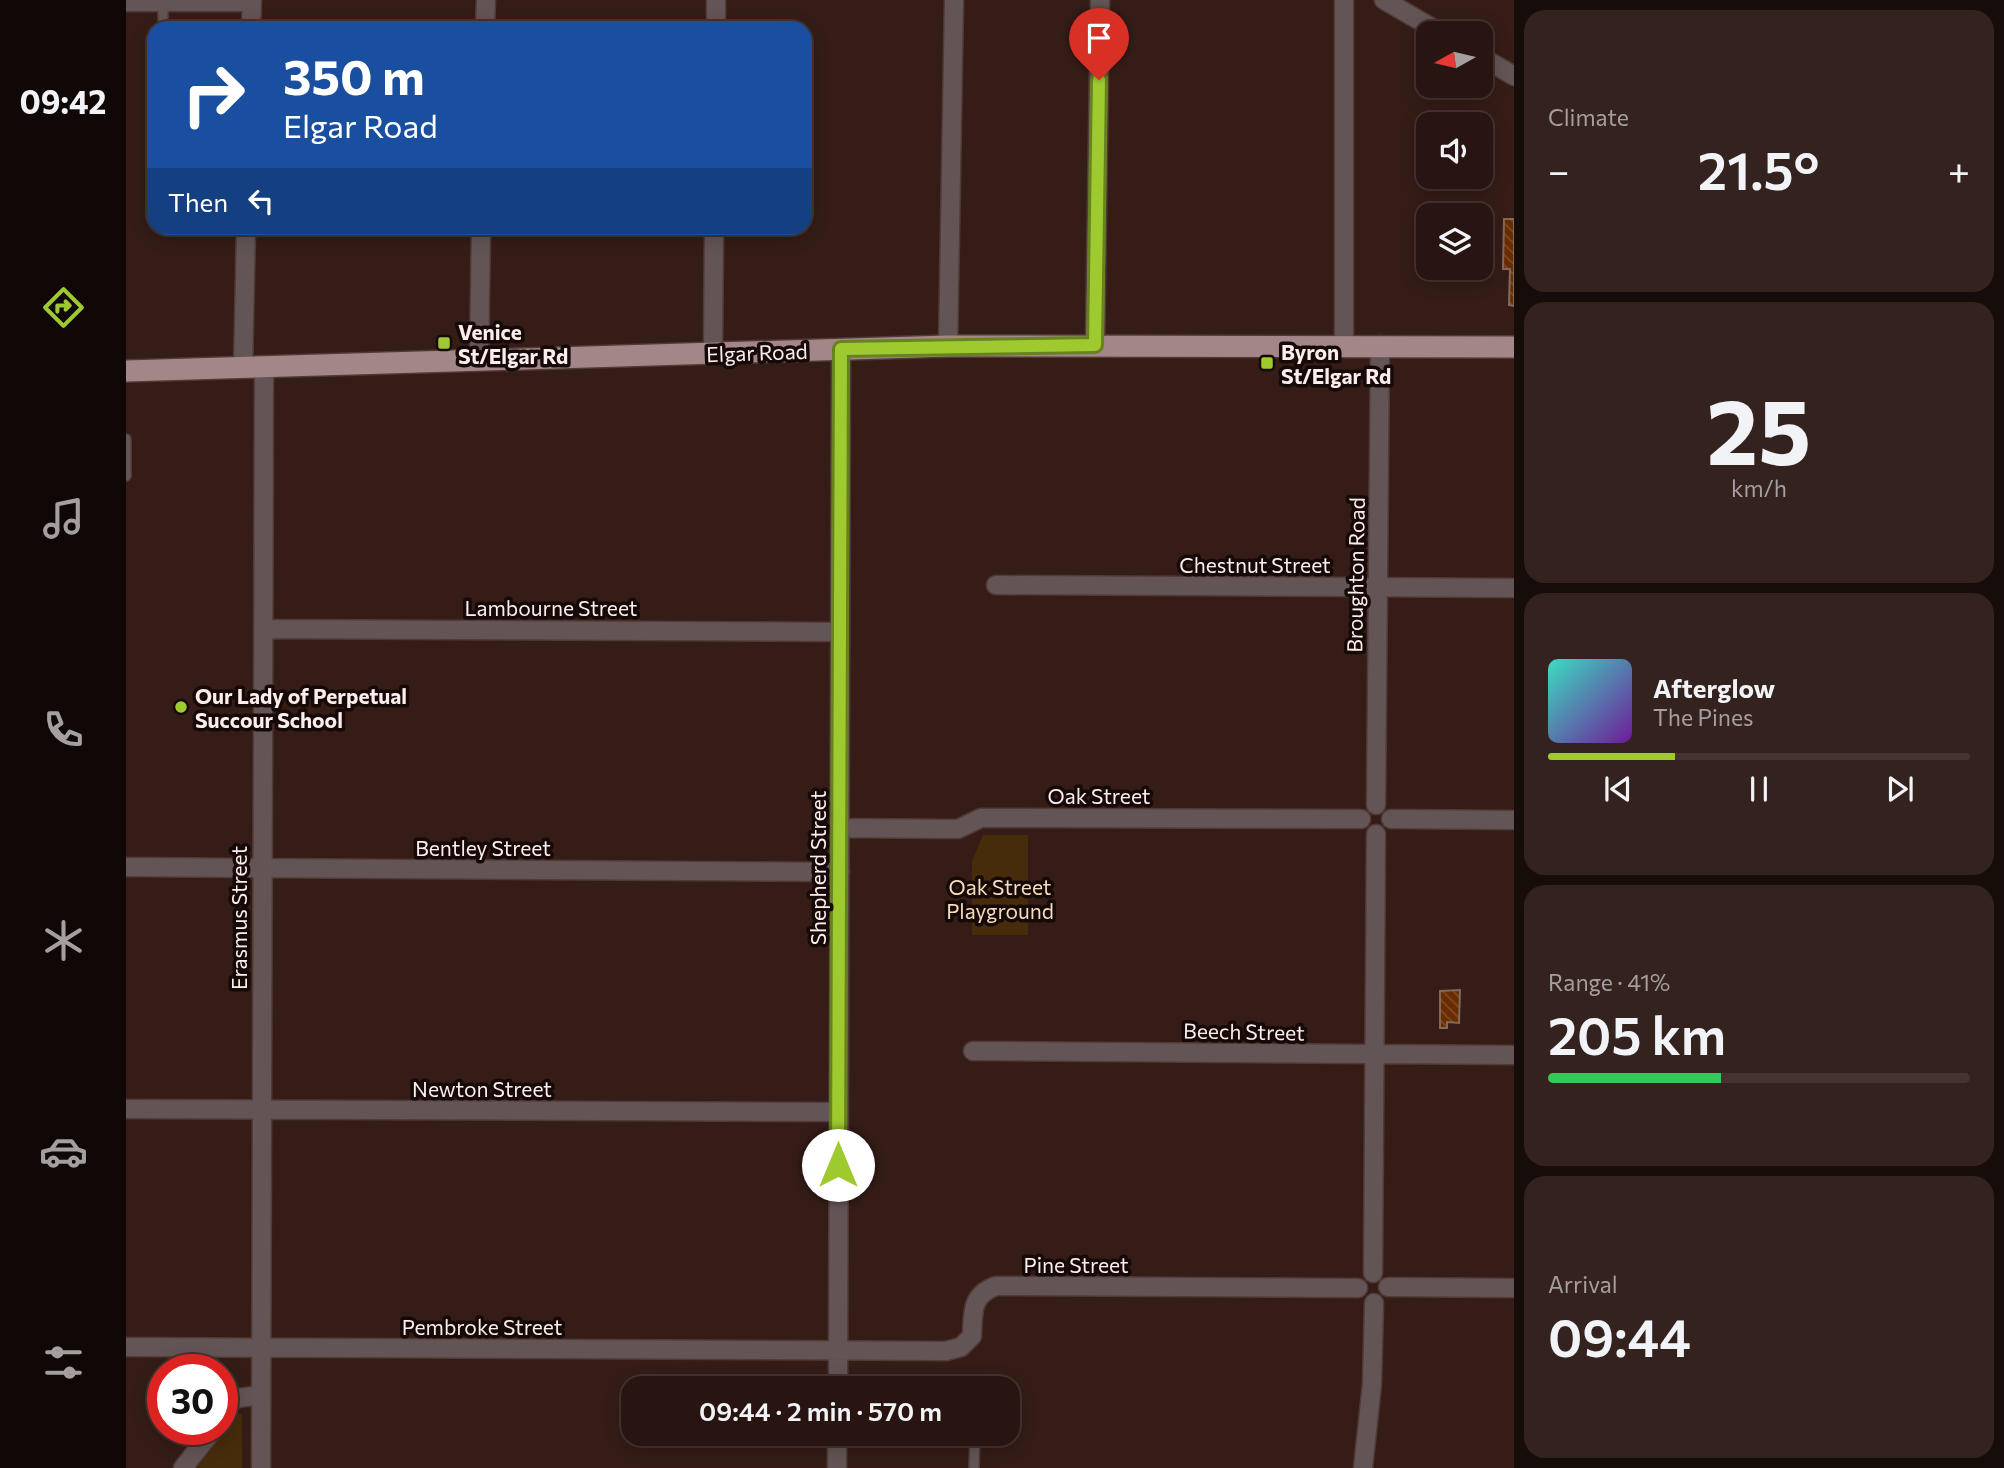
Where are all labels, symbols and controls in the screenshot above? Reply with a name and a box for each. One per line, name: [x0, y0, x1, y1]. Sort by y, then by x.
pin: [1069, 8, 1129, 80]
icon: arrive: [1080, 19, 1118, 57]
north arrow: [1416, 21, 1493, 98]
map controls: [1416, 21, 1493, 280]
text: 350 m: [283, 45, 425, 105]
icon: right: [168, 49, 259, 140]
text: 09:42: [19, 81, 107, 121]
text: Climate: [1548, 103, 1629, 131]
text: Elgar Road: [283, 105, 438, 145]
button: sound: [1416, 112, 1493, 189]
text: 21.5°: [1698, 137, 1819, 201]
text: −: [1548, 146, 1570, 193]
text: +: [1948, 146, 1970, 193]
icon: left: [242, 182, 280, 220]
text: Then: [168, 186, 228, 217]
button: layers: [1416, 203, 1493, 280]
icon: directions: [39, 283, 88, 332]
place label: Venice St/Elgar Rd: [458, 319, 568, 368]
marker: Venice St/Elgar Rd: [436, 335, 452, 351]
street label: Elgar Road: [706, 338, 808, 366]
place label: Byron St/Elgar Rd: [1281, 339, 1391, 388]
marker: Byron St/Elgar Rd: [1259, 355, 1275, 371]
text: 25: [1707, 372, 1811, 484]
text: km/h: [1731, 474, 1787, 502]
icon: music: [39, 494, 88, 543]
street label: Broughton Road: [1341, 497, 1369, 653]
street label: Chestnut Street: [1179, 552, 1331, 577]
street label: Lambourne Street: [465, 595, 637, 620]
text: Afterglow: [1653, 672, 1775, 703]
place label: Our Lady of Perpetual Succour School: [195, 683, 407, 732]
marker: Our Lady of Perpetual Succour School: [173, 699, 189, 715]
text: The Pines: [1653, 703, 1754, 731]
icon: phone: [39, 705, 88, 754]
icon: previous: [1599, 770, 1637, 808]
icon: pause: [1740, 770, 1778, 808]
icon: next: [1881, 770, 1919, 808]
street label: Oak Street: [1048, 783, 1150, 808]
street label: Shepherd Street: [805, 791, 830, 945]
street label: Bentley Street: [415, 835, 551, 860]
street label: Erasmus Street: [226, 846, 251, 990]
park label: Oak Street Playground: [946, 874, 1054, 923]
icon: climate: [39, 916, 88, 965]
text: Range · 41%: [1548, 968, 1670, 996]
text: 205 km: [1548, 1002, 1726, 1066]
street label: Beech Street: [1183, 1017, 1305, 1045]
street label: Newton Street: [412, 1076, 552, 1101]
icon: car: [39, 1127, 88, 1176]
position arrow: [801, 1128, 875, 1202]
street label: Pine Street: [1023, 1252, 1129, 1277]
text: Arrival: [1548, 1270, 1618, 1298]
text: 09:44: [1548, 1304, 1691, 1368]
street label: Pembroke Street: [402, 1314, 562, 1339]
icon: filters: [39, 1338, 88, 1387]
speed limit sign: 30: [147, 1354, 238, 1445]
text: 09:44 · 2 min · 570 m: [699, 1395, 942, 1426]

